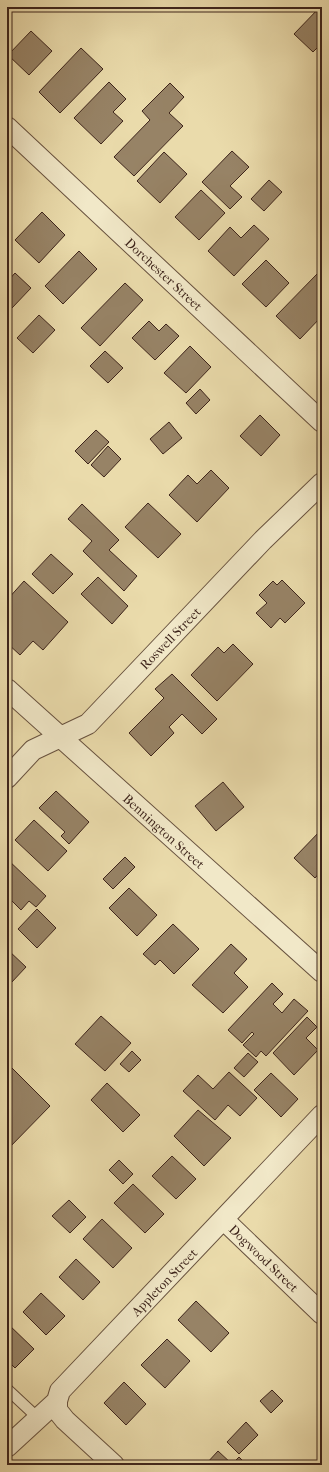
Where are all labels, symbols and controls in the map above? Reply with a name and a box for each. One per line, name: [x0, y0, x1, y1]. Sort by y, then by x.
street label: Dorchester Street: [122, 235, 206, 314]
street label: Roswell Street: [137, 604, 204, 673]
street label: Bennington Street: [120, 791, 208, 872]
street label: Dogwood Street: [226, 1222, 302, 1295]
street label: Appleton Street: [128, 1245, 201, 1320]

